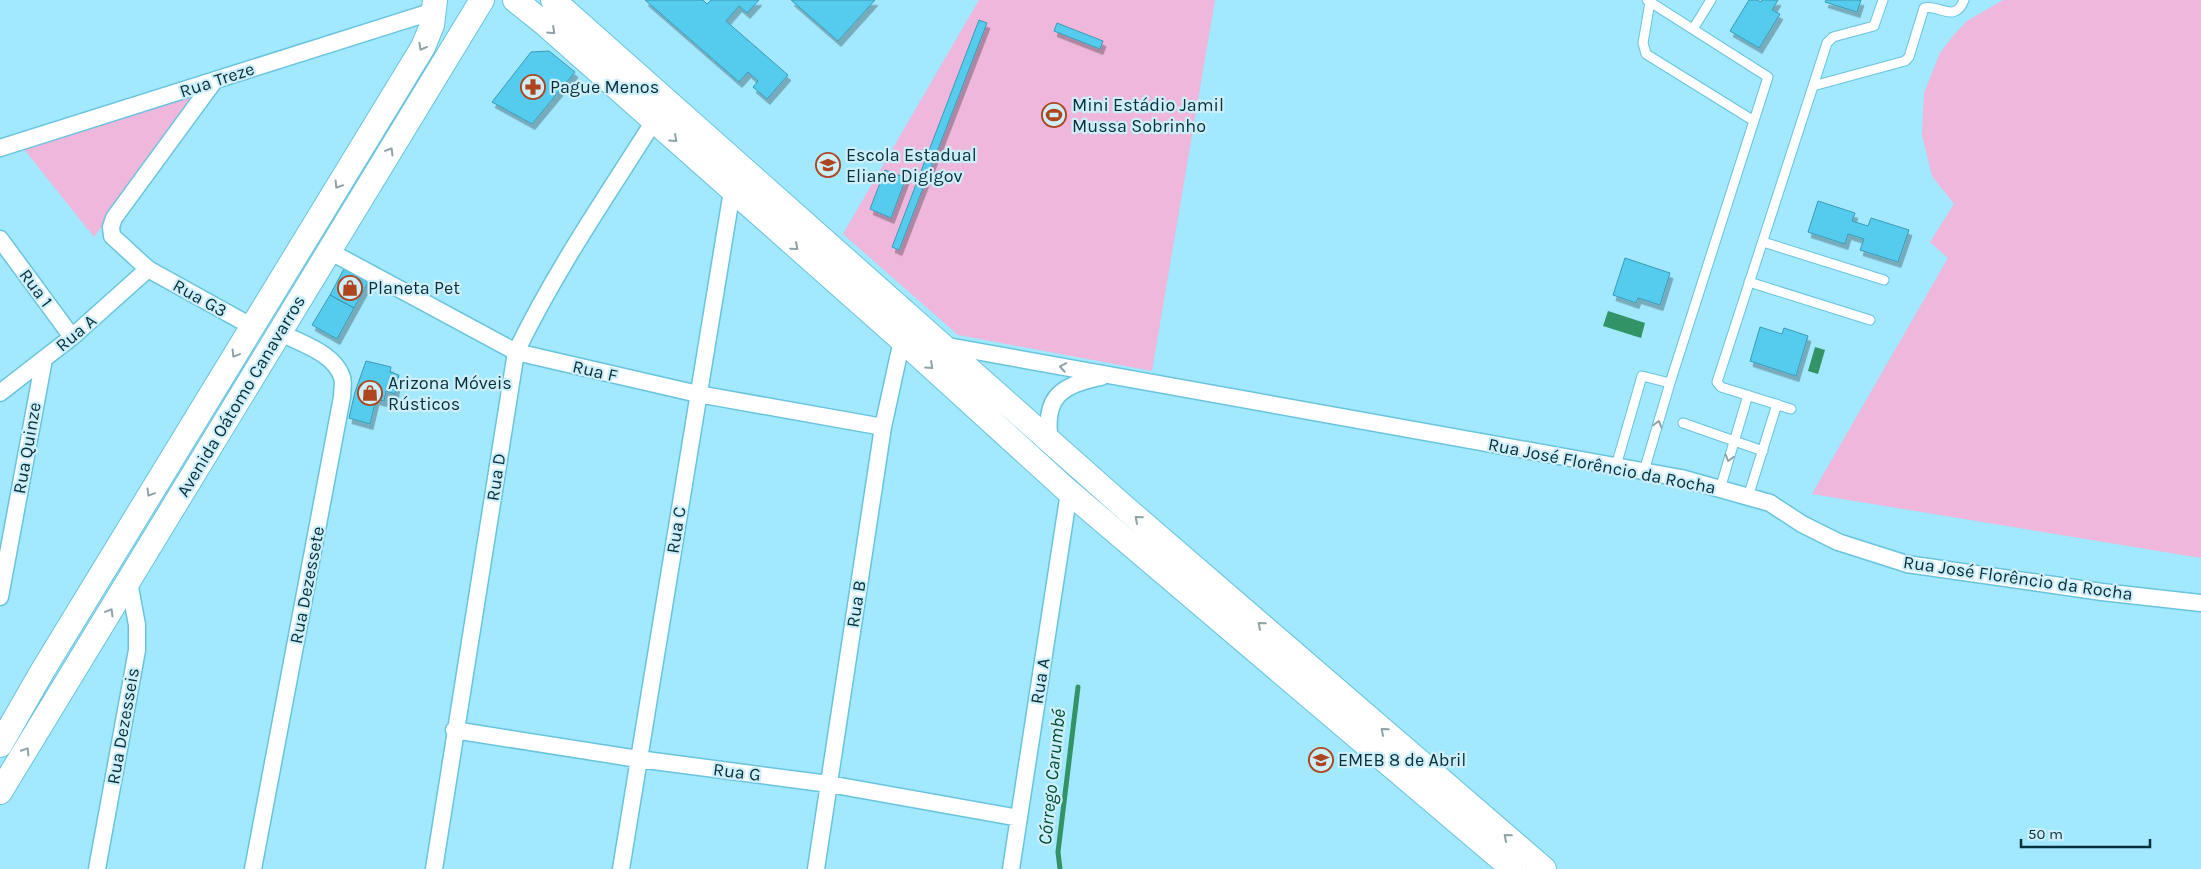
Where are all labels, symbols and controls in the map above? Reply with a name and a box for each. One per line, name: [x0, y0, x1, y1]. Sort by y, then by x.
one-way arrow: [547, 25, 556, 34]
one-way arrow: [419, 41, 429, 50]
street label: Rua Treze: [177, 58, 257, 102]
pharmacy icon: Pague Menos: [520, 74, 546, 100]
place label: Pague Menos: [550, 76, 659, 98]
place label: Mini Estádio Jamil Mussa Sobrinho: [1072, 94, 1224, 137]
sports icon: Mini Estádio Jamil Mussa Sobrinho: [1041, 102, 1067, 128]
one-way arrow: [669, 133, 678, 142]
place label: Escola Estadual Eliane Digigov: [846, 144, 977, 187]
one-way arrow: [383, 148, 393, 157]
school or university icon: Escola Estadual Eliane Digigov: [815, 152, 841, 178]
one-way arrow: [334, 180, 344, 189]
one-way arrow: [790, 241, 799, 250]
street label: Rua 1: [15, 265, 57, 311]
street label: Rua G3: [169, 274, 231, 322]
shop icon: Planeta Pet: [337, 275, 363, 301]
place label: Planeta Pet: [368, 277, 460, 299]
street label: Avenida Oátomo Canavarros: [172, 291, 310, 501]
street label: Rua A: [51, 310, 101, 356]
one-way arrow: [231, 348, 241, 357]
street label: Rua F: [570, 355, 620, 387]
one-way arrow: [925, 360, 934, 369]
one-way arrow: [1059, 362, 1067, 372]
place label: Arizona Móveis Rústicos: [388, 372, 512, 415]
shop icon: Arizona Móveis Rústicos: [357, 380, 383, 406]
street label: Rua Quinze: [8, 400, 46, 496]
one-way arrow: [1652, 421, 1662, 429]
street label: Rua José Florêncio da Rocha: [1486, 433, 1718, 499]
street label: Rua D: [481, 452, 511, 502]
one-way arrow: [1725, 454, 1735, 462]
one-way arrow: [147, 487, 157, 496]
street label: Rua C: [661, 505, 691, 555]
one-way arrow: [1134, 515, 1143, 524]
street label: Rua Dezessete: [285, 524, 329, 646]
street label: Rua José Florêncio da Rocha: [1902, 551, 2134, 605]
street label: Rua B: [841, 579, 871, 629]
one-way arrow: [104, 609, 114, 618]
one-way arrow: [1257, 622, 1266, 631]
street label: Rua A: [1026, 656, 1054, 706]
street label: Rua Dezesseis: [102, 666, 144, 786]
water label: Córrego Carumbé: [1034, 708, 1070, 846]
one-way arrow: [1380, 728, 1389, 737]
one-way arrow: [19, 747, 29, 756]
school or university icon: EMEB 8 de Abril: [1308, 747, 1334, 773]
place label: EMEB 8 de Abril: [1338, 749, 1466, 771]
street label: Rua G: [712, 758, 762, 786]
scale bar: [2021, 816, 2150, 848]
text: 50 m: [2028, 825, 2063, 843]
one-way arrow: [1503, 834, 1512, 843]

